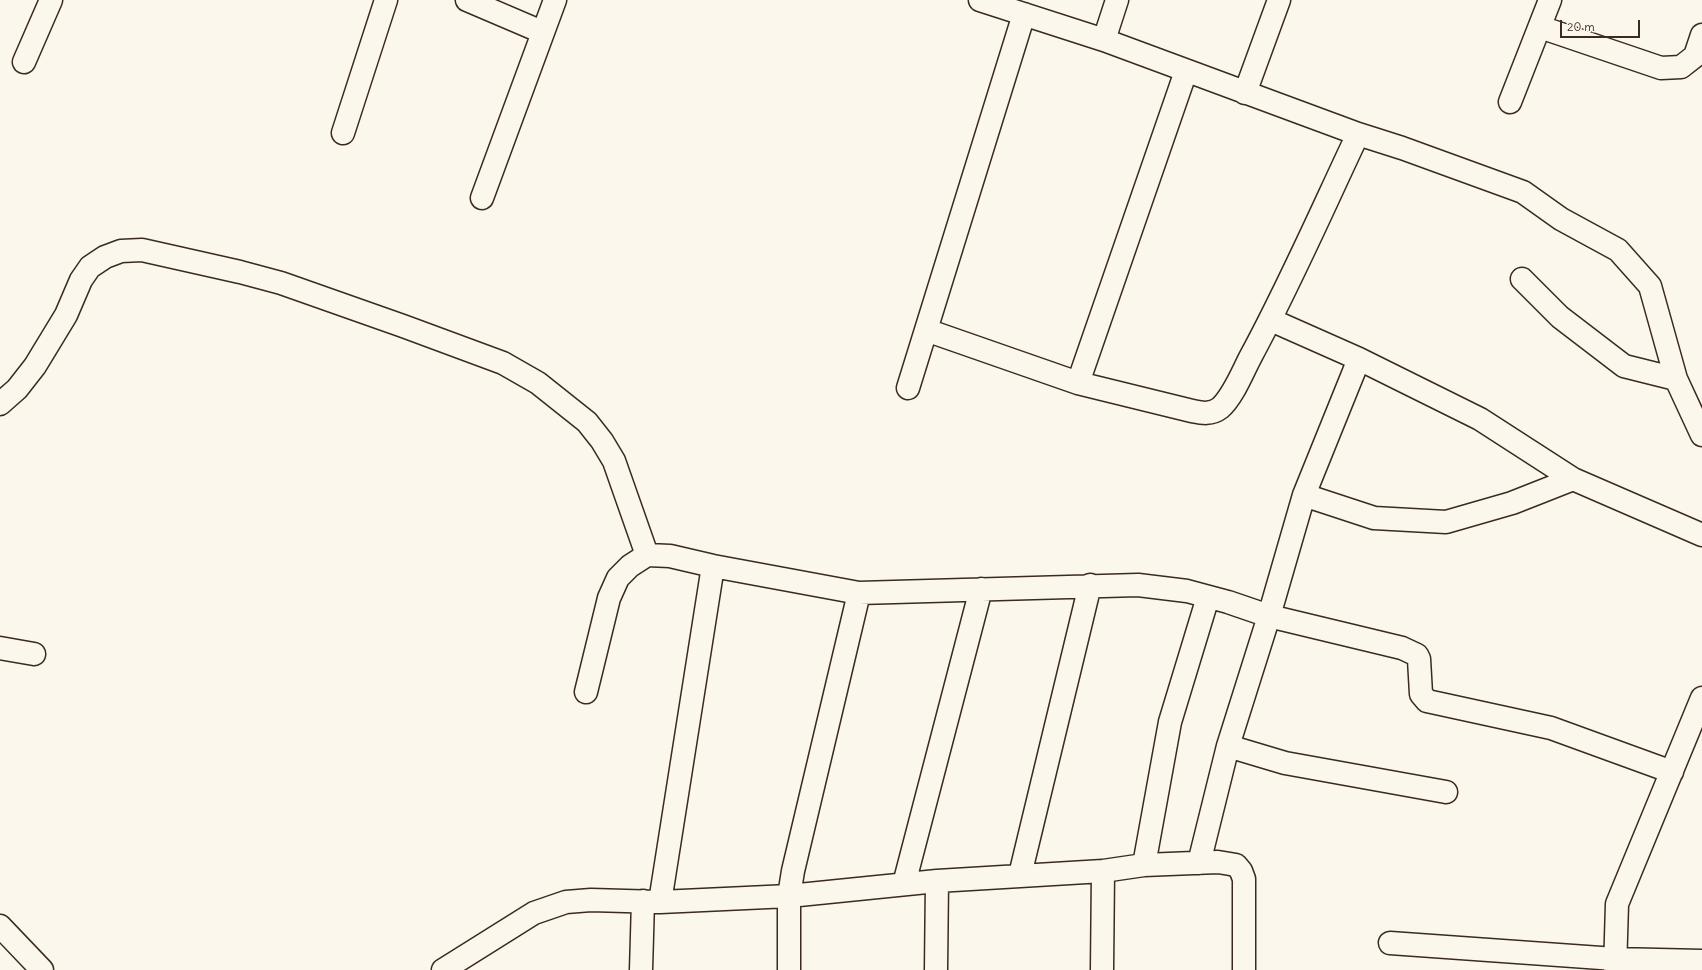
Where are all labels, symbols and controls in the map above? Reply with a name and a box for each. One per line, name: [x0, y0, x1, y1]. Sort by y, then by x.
scale bar: [1562, 12, 1642, 38]
text: 20 m: [1567, 19, 1595, 34]

